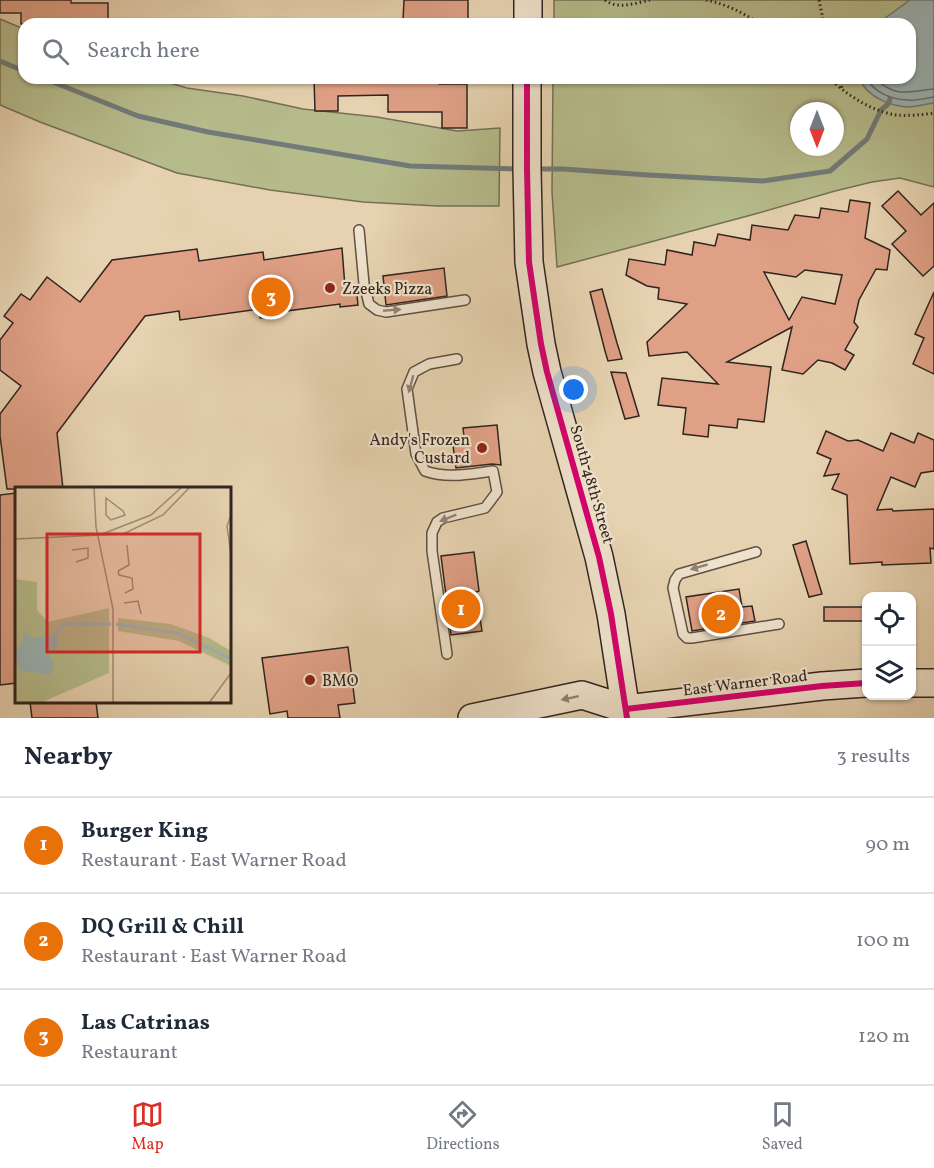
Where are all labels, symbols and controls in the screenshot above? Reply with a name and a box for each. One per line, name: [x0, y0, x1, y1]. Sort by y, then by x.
search box: [18, 18, 916, 84]
icon: search: [39, 35, 72, 68]
text: Search here: [87, 36, 200, 67]
north arrow: [790, 102, 844, 156]
pin: 3: [252, 274, 290, 320]
place label: Zzeeks Pizza: [342, 279, 432, 301]
marker: Zzeeks Pizza: [323, 281, 337, 295]
one-way arrow: [383, 306, 402, 315]
one-way arrow: [405, 375, 415, 393]
your location: [559, 375, 588, 404]
street label: South 48th Street: [564, 423, 619, 547]
place label: Andy's Frozen Custard: [369, 430, 470, 470]
marker: Andy's Frozen Custard: [475, 441, 489, 455]
inset map: [15, 487, 231, 703]
one-way arrow: [438, 513, 456, 523]
one-way arrow: [690, 563, 708, 573]
pin: 1: [442, 586, 480, 632]
pin: 2: [702, 592, 740, 636]
map controls: [862, 592, 916, 700]
button: locate: [862, 592, 916, 646]
button: layers: [862, 646, 916, 700]
street label: East Warner Road: [682, 665, 809, 703]
place label: BMO: [322, 671, 359, 693]
marker: BMO: [303, 673, 317, 687]
one-way arrow: [560, 694, 579, 703]
text: Nearby: [24, 739, 113, 775]
text: 3 results: [836, 743, 910, 771]
text: Burger King: [81, 816, 208, 847]
text: 1: [39, 831, 48, 859]
text: 90 m: [866, 831, 910, 859]
text: Restaurant · East Warner Road: [81, 847, 347, 875]
text: DQ Grill & Chill: [81, 912, 244, 943]
text: 2: [38, 927, 49, 955]
text: 100 m: [856, 927, 910, 955]
text: Restaurant · East Warner Road: [81, 943, 347, 971]
text: Las Catrinas: [81, 1008, 210, 1039]
text: 3: [38, 1023, 49, 1051]
text: 120 m: [858, 1023, 910, 1051]
text: Restaurant: [81, 1039, 178, 1067]
tab: Map: [131, 1098, 164, 1156]
tab: Directions: [426, 1098, 500, 1156]
tab: Saved: [762, 1098, 803, 1156]

